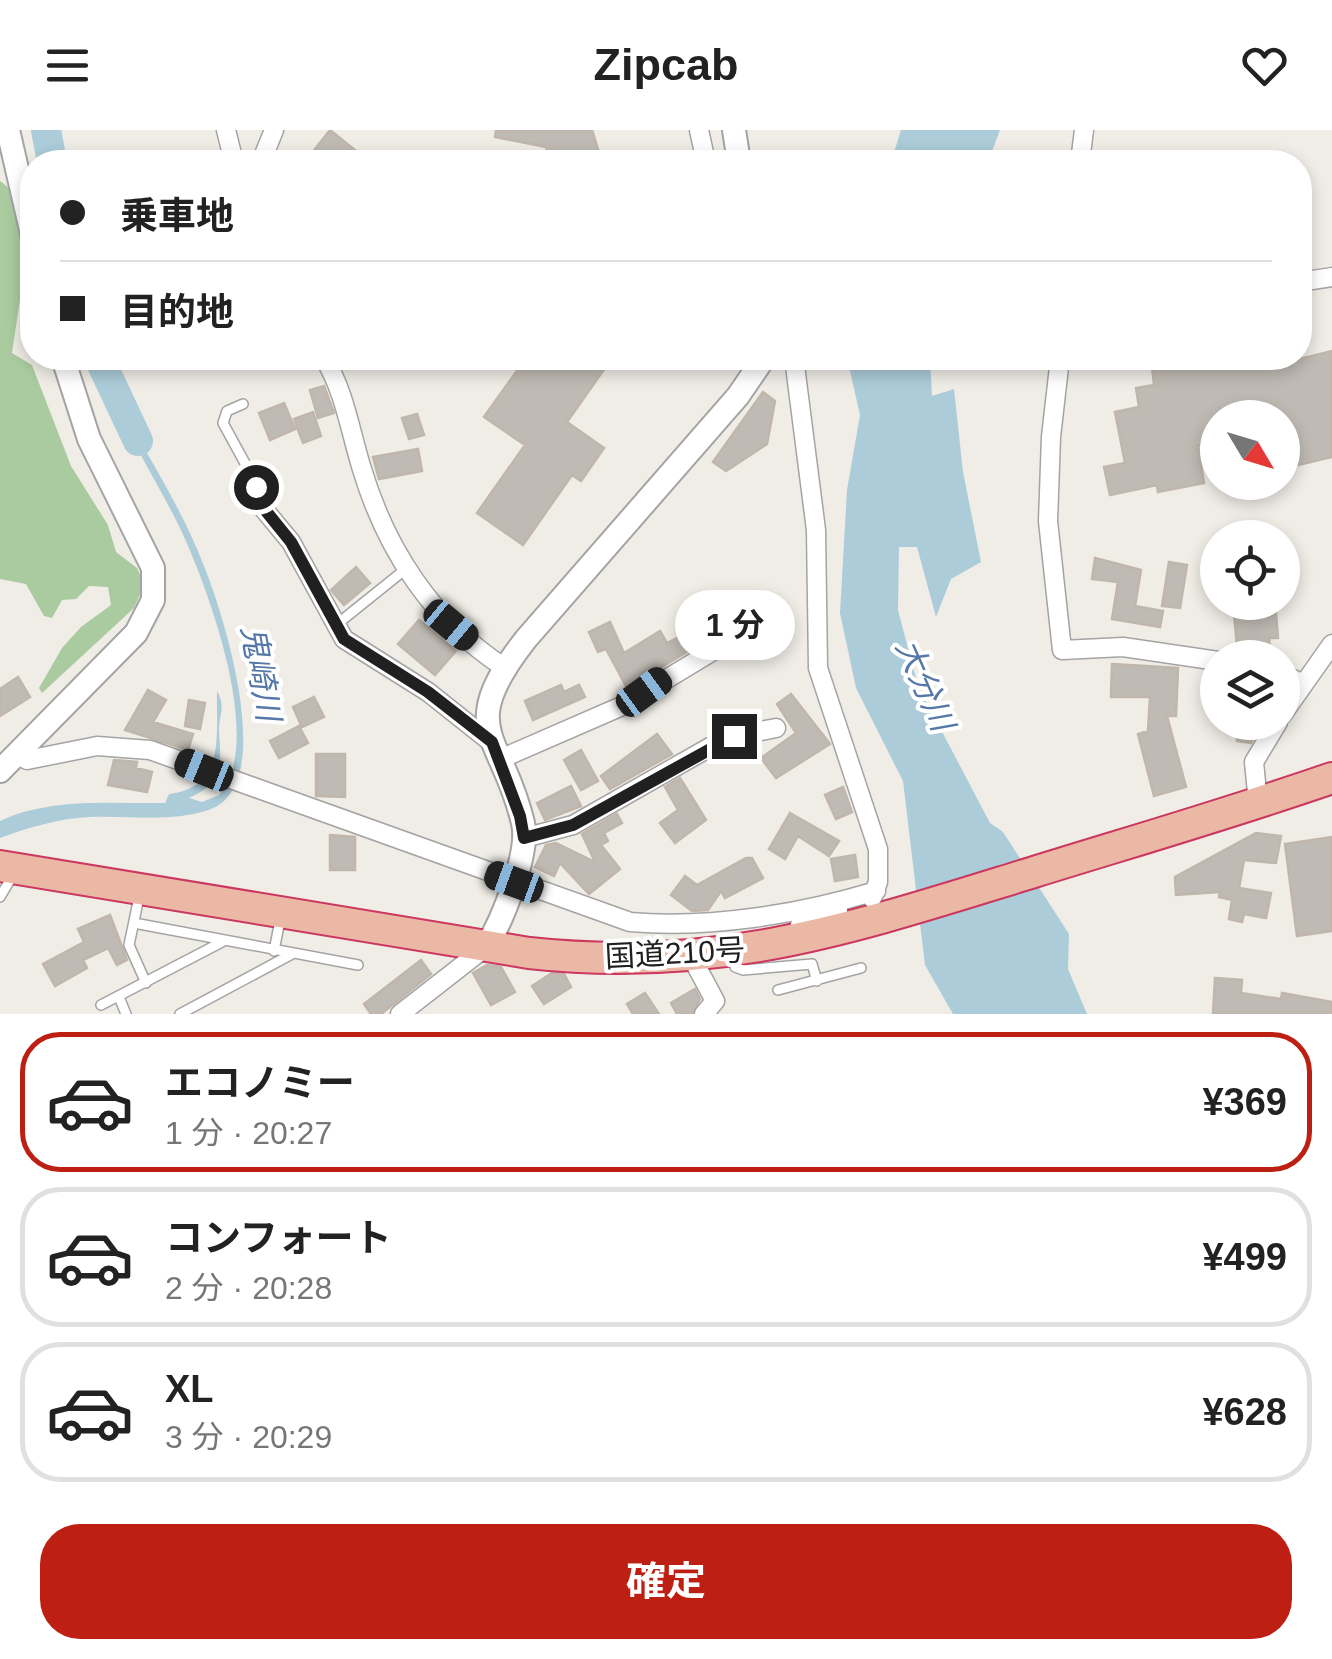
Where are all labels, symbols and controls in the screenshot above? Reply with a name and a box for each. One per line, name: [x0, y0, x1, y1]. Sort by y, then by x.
icon: menu: [40, 38, 95, 93]
icon: heart: [1237, 38, 1292, 93]
text: Zipcab: [593, 39, 739, 90]
text: 乗車地: [120, 195, 234, 237]
text: 目的地: [120, 291, 234, 333]
north arrow: [1200, 400, 1300, 500]
map controls: [1200, 400, 1300, 740]
route start: [234, 465, 279, 510]
button: locate: [1200, 520, 1300, 620]
callout: 1 分: [674, 591, 794, 661]
car: [418, 594, 484, 656]
text: 1 分: [706, 607, 764, 643]
water label: 鬼崎川: [235, 623, 288, 726]
water label: 大分川: [889, 634, 962, 739]
button: layers: [1200, 640, 1300, 740]
car: [611, 662, 677, 722]
route end: [712, 714, 757, 759]
car: [171, 745, 237, 795]
car: [481, 858, 547, 906]
street label: 国道210号: [604, 933, 746, 973]
icon: car: [45, 1057, 135, 1147]
text: エコノミー: [165, 1062, 355, 1104]
text: ¥369: [1202, 1081, 1287, 1123]
text: 1 分 · 20:27: [165, 1115, 332, 1151]
icon: car: [45, 1212, 135, 1302]
text: コンフォート: [165, 1217, 392, 1259]
text: ¥499: [1202, 1236, 1287, 1278]
text: 2 分 · 20:28: [165, 1270, 332, 1306]
icon: car: [45, 1367, 135, 1457]
text: XL: [165, 1368, 214, 1410]
text: ¥628: [1202, 1391, 1287, 1433]
text: 3 分 · 20:29: [165, 1419, 332, 1455]
button: 確定: [40, 1524, 1292, 1639]

